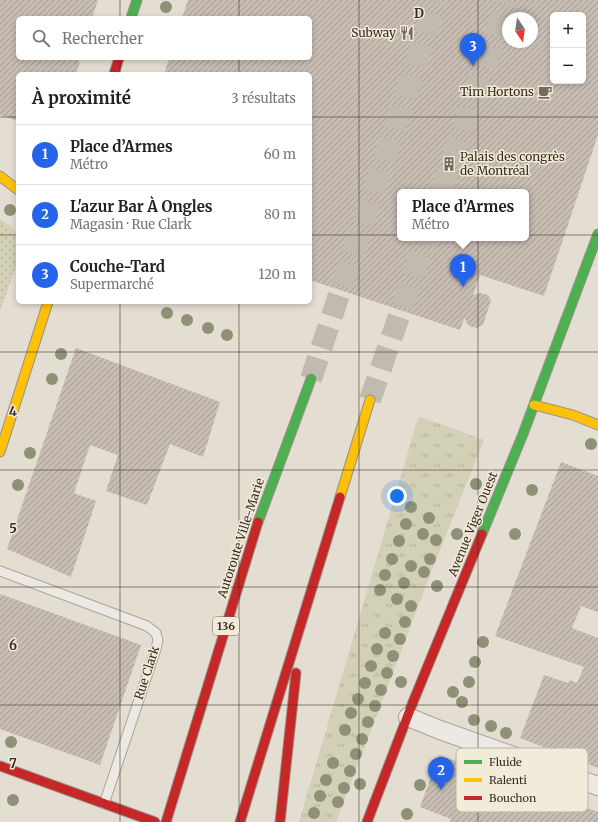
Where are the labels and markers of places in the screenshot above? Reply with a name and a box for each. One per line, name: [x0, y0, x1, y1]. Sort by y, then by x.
place label: Subway: [351, 25, 396, 40]
restaurant icon: Subway: [399, 25, 415, 41]
pin: 3: [460, 33, 486, 66]
place label: Tim Hortons: [460, 84, 534, 99]
cafe icon: Tim Hortons: [537, 84, 553, 100]
place label: Palais des congrès de Montréal: [460, 149, 565, 178]
building icon: Palais des congrès de Montréal: [441, 156, 457, 172]
pin: 1: [450, 254, 476, 287]
pin: 2: [428, 757, 454, 790]

